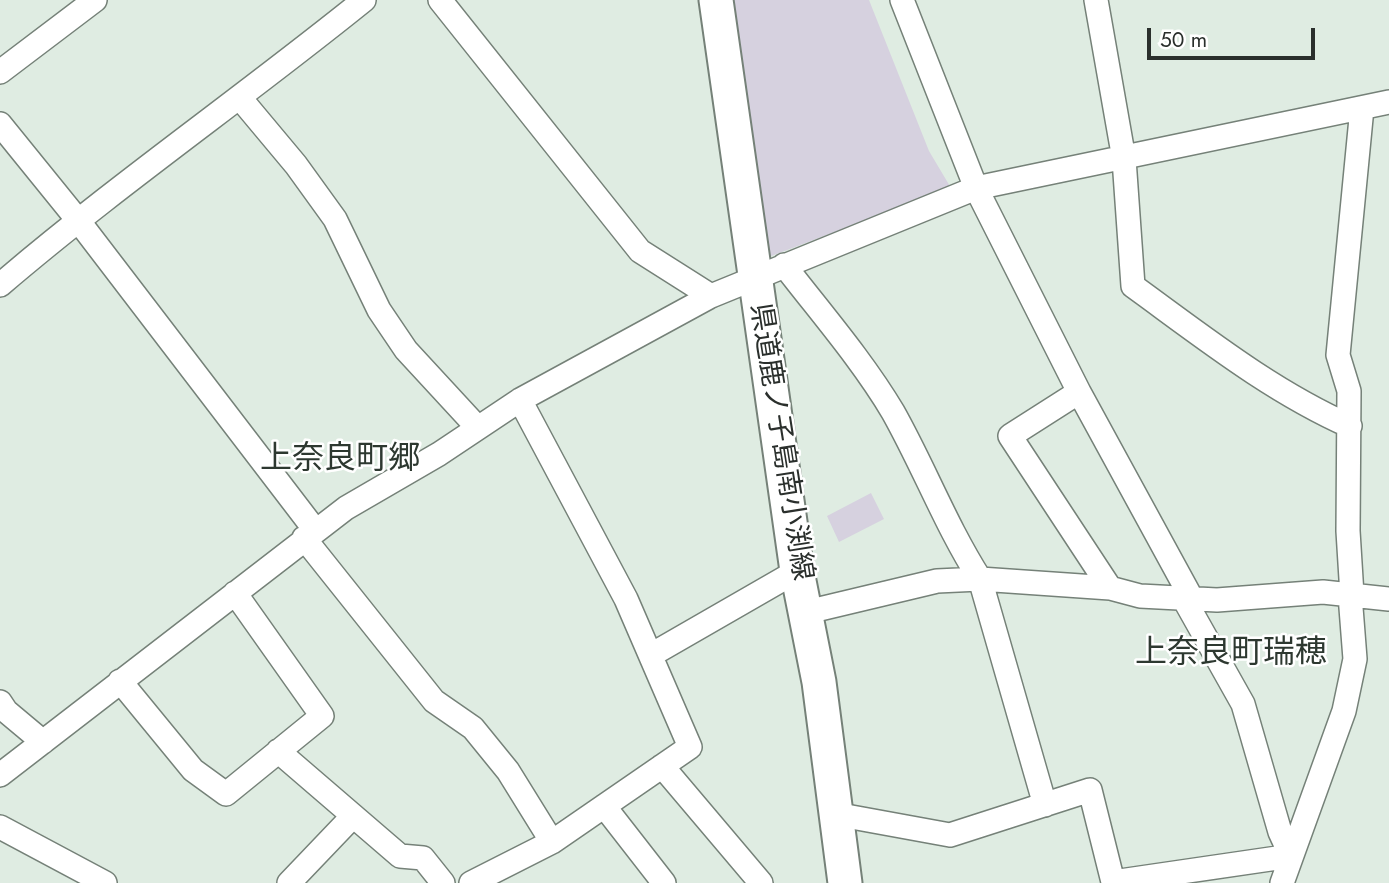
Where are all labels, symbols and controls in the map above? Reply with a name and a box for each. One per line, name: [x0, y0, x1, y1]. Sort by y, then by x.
scale bar: [1151, 14, 1319, 58]
text: 50 m: [1160, 25, 1207, 55]
street label: 県道鹿ノ子島南小渕線: [742, 301, 818, 583]
district label: 上奈良町郷: [260, 441, 420, 479]
district label: 上奈良町瑞穂: [1135, 635, 1327, 673]

